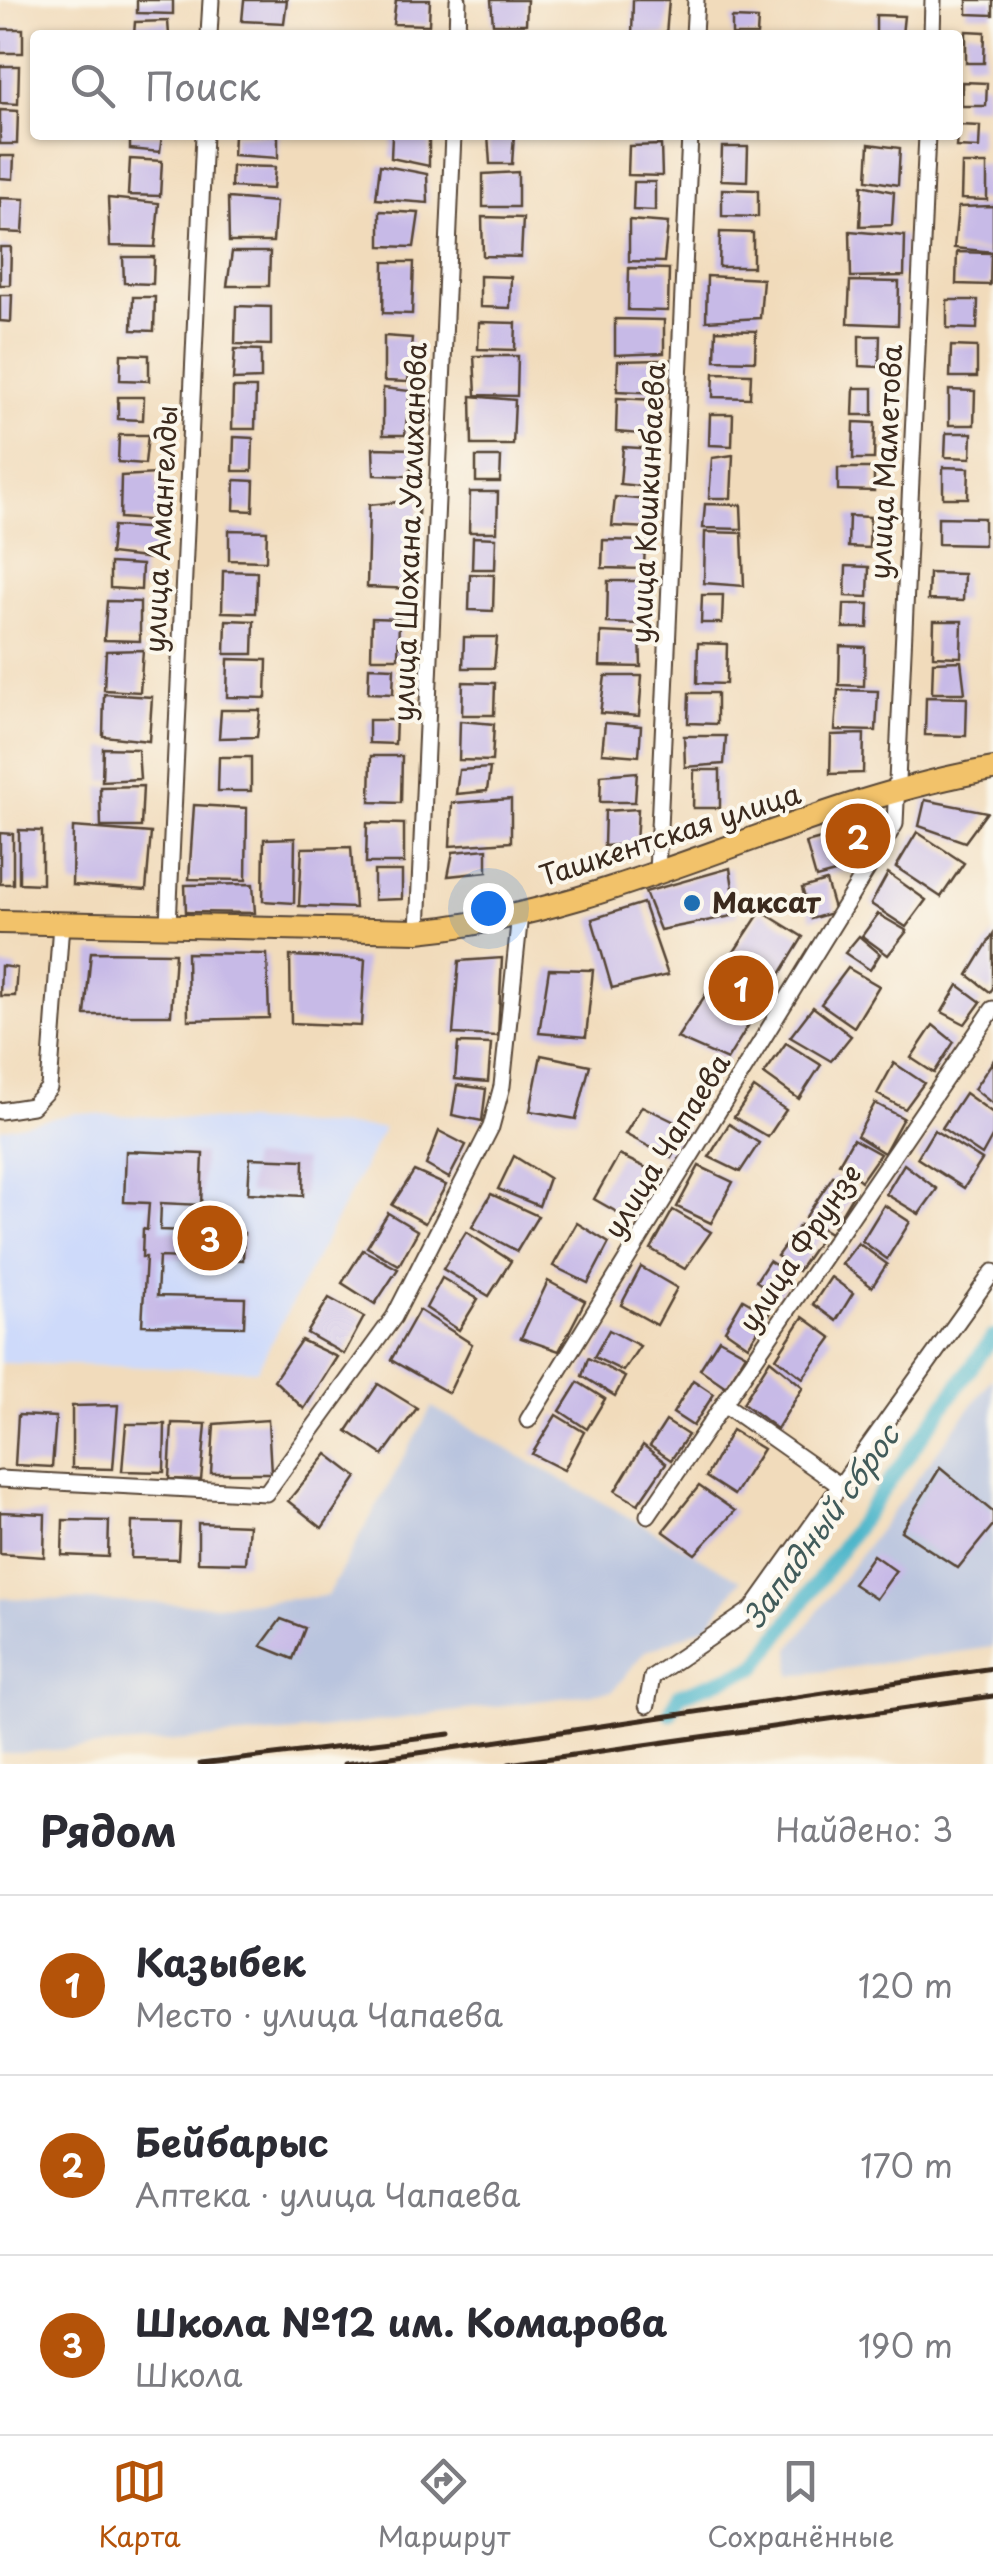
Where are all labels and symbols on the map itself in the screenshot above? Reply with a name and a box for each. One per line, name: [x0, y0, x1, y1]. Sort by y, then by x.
street label: улица Шохана Уалиханова: [380, 341, 437, 722]
street label: улица Маметова: [857, 343, 912, 581]
street label: улица Кошкинбаева: [618, 361, 675, 644]
street label: улица Амангелды: [132, 404, 187, 654]
street label: Ташкентская улица: [533, 771, 806, 896]
pin: 2: [826, 798, 890, 874]
place label: Максат: [712, 880, 822, 923]
your location: [463, 883, 514, 934]
marker: Максат: [681, 892, 703, 914]
pin: 1: [708, 950, 774, 1026]
street label: улица Чапаева: [592, 1044, 740, 1246]
street label: улица Фрунзе: [727, 1155, 871, 1340]
pin: 3: [178, 1200, 242, 1276]
water label: Западный сброс: [731, 1413, 910, 1636]

